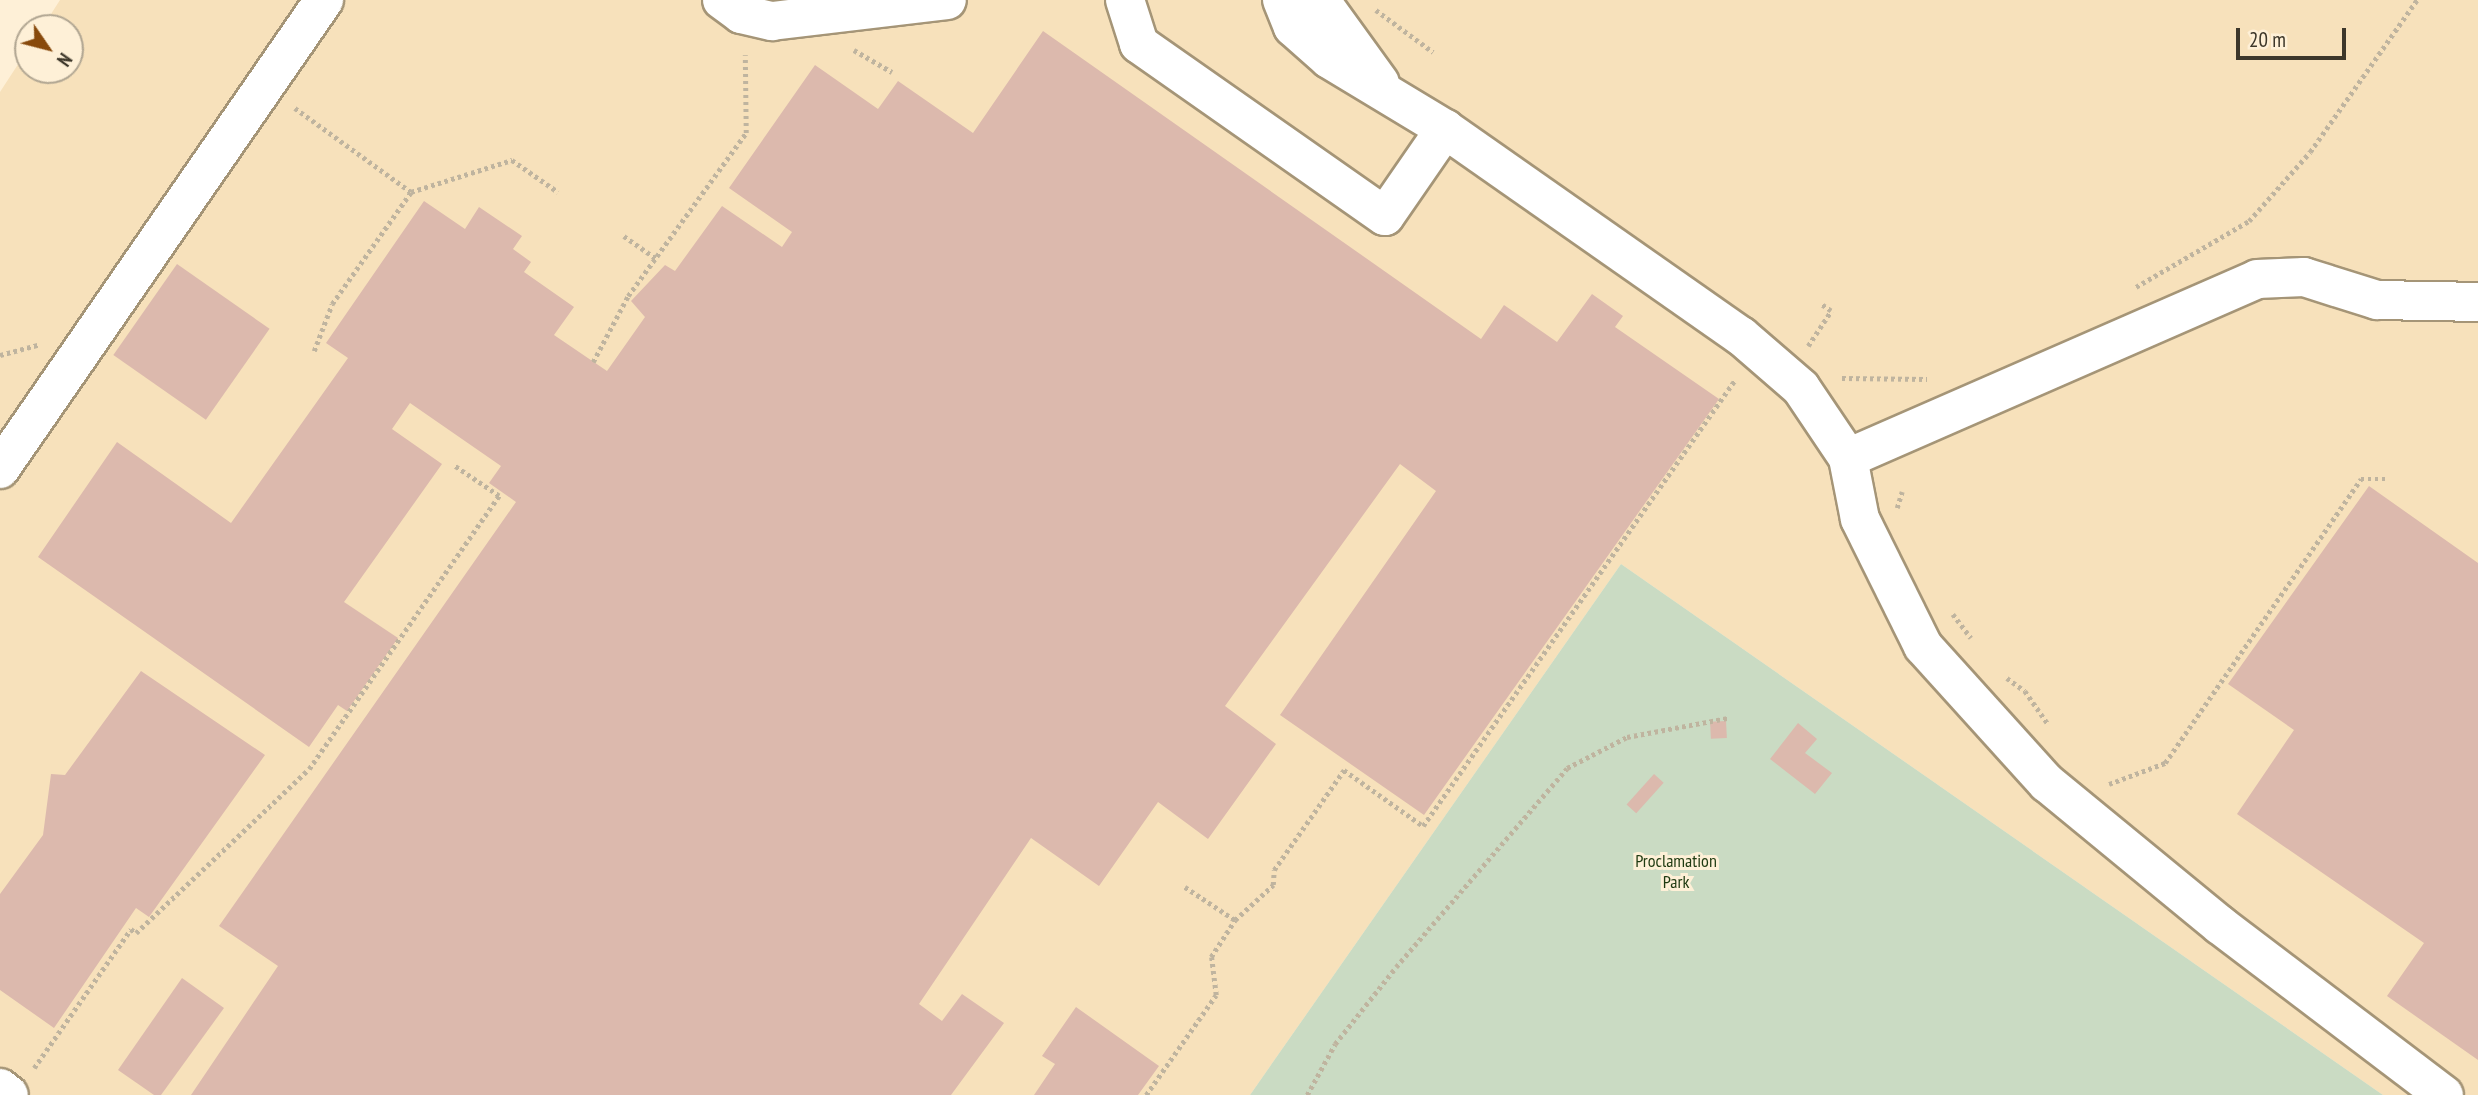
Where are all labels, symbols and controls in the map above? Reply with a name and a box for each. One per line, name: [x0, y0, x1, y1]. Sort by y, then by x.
north arrow: [14, 14, 84, 84]
scale bar: [2240, 14, 2350, 58]
text: 20 m: [2249, 26, 2286, 53]
text: N: [52, 49, 77, 71]
park label: Proclamation Park: [1635, 851, 1717, 894]

